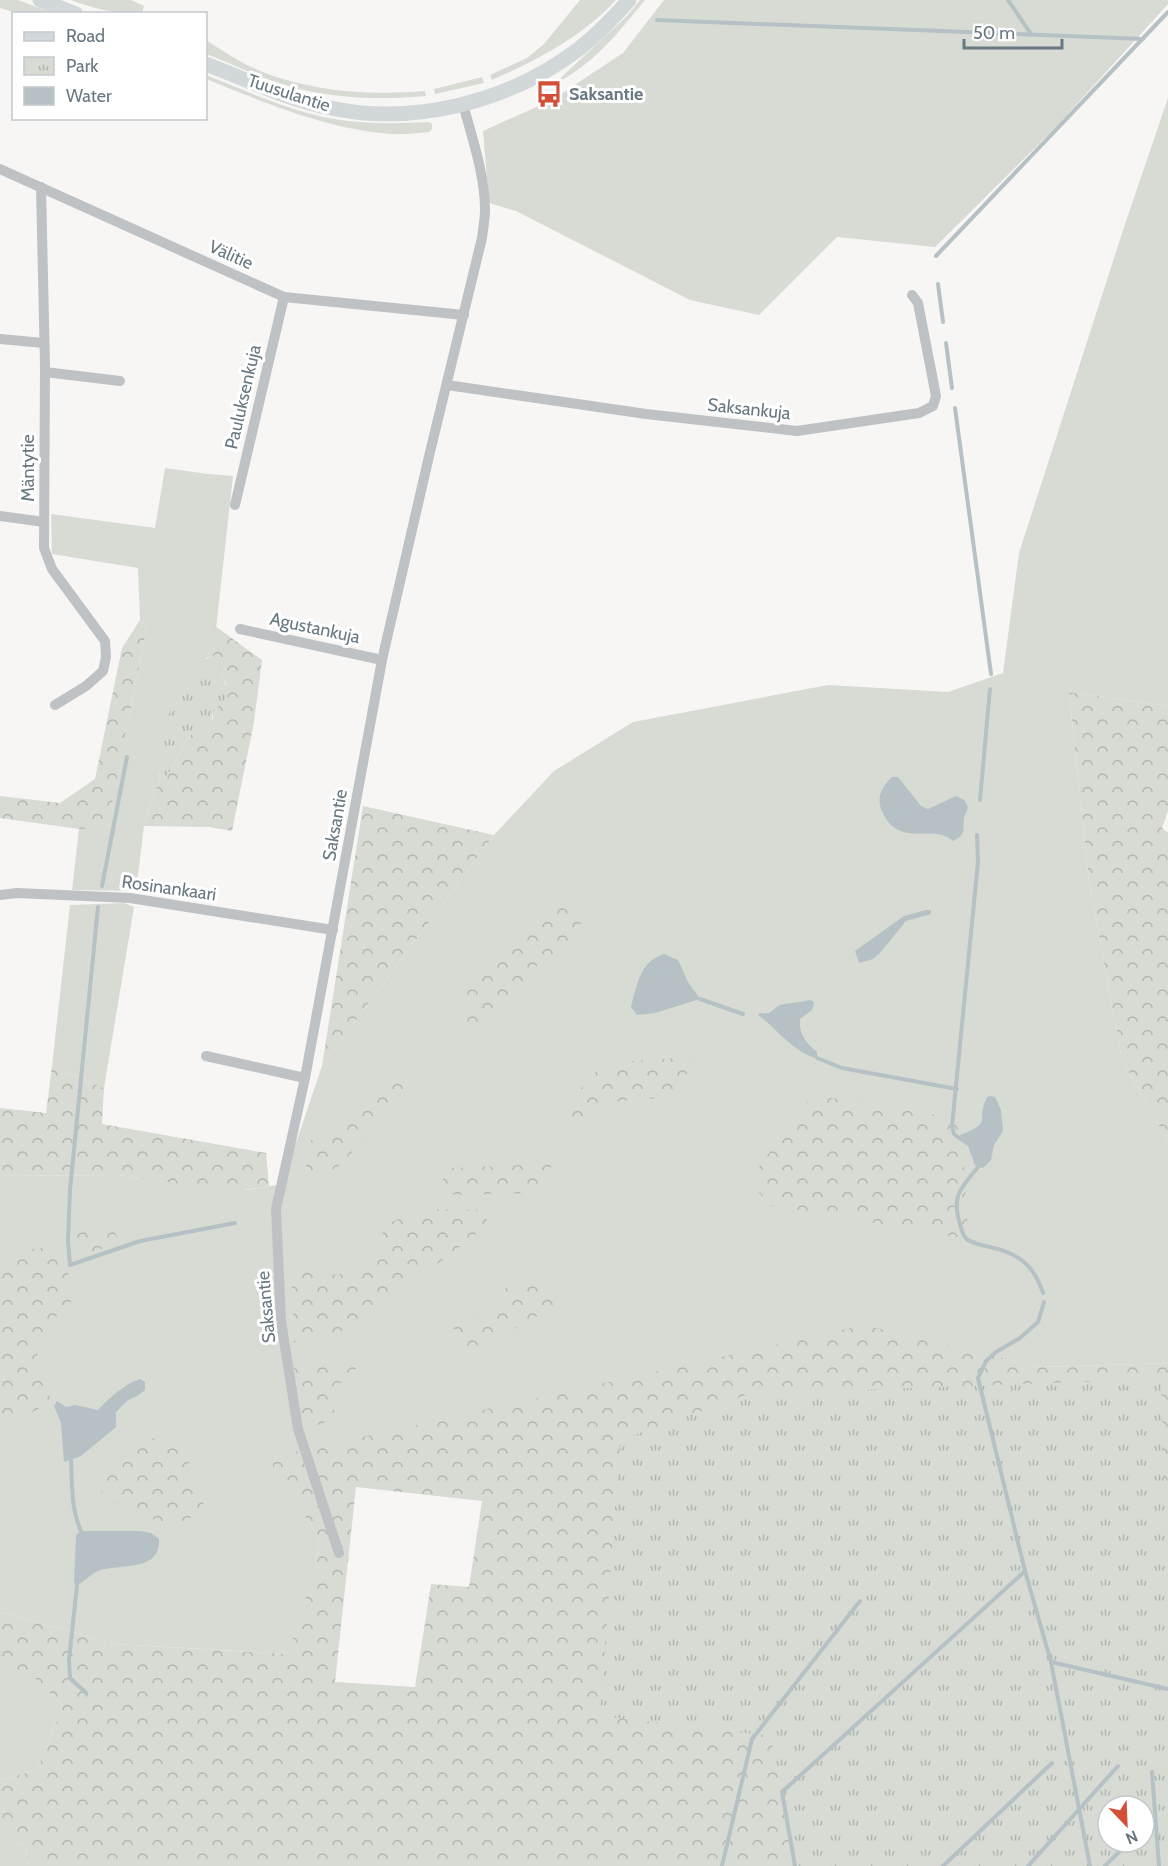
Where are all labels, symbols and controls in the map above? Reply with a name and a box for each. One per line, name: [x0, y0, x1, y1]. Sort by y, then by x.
legend: [12, 12, 207, 120]
scale bar: [964, 12, 1062, 50]
text: 50 m: [973, 22, 1015, 44]
text: Road: [66, 25, 105, 47]
text: Park: [66, 55, 99, 77]
street label: Tuusulantie: [245, 69, 333, 117]
bus stop icon: Saksantie: [534, 79, 564, 109]
place label: Saksantie: [569, 83, 643, 105]
text: Water: [66, 85, 112, 107]
street label: Välitie: [205, 236, 257, 274]
street label: Pauluksenkuja: [220, 342, 266, 451]
street label: Saksankuja: [706, 394, 792, 424]
street label: Mäntytie: [17, 434, 39, 502]
street label: Agustankuja: [268, 608, 362, 648]
street label: Saksantie: [318, 787, 352, 863]
street label: Rosinankaari: [120, 870, 218, 906]
street label: Saksantie: [252, 1270, 280, 1344]
north arrow: [1096, 1794, 1156, 1854]
text: N: [1123, 1826, 1141, 1848]

